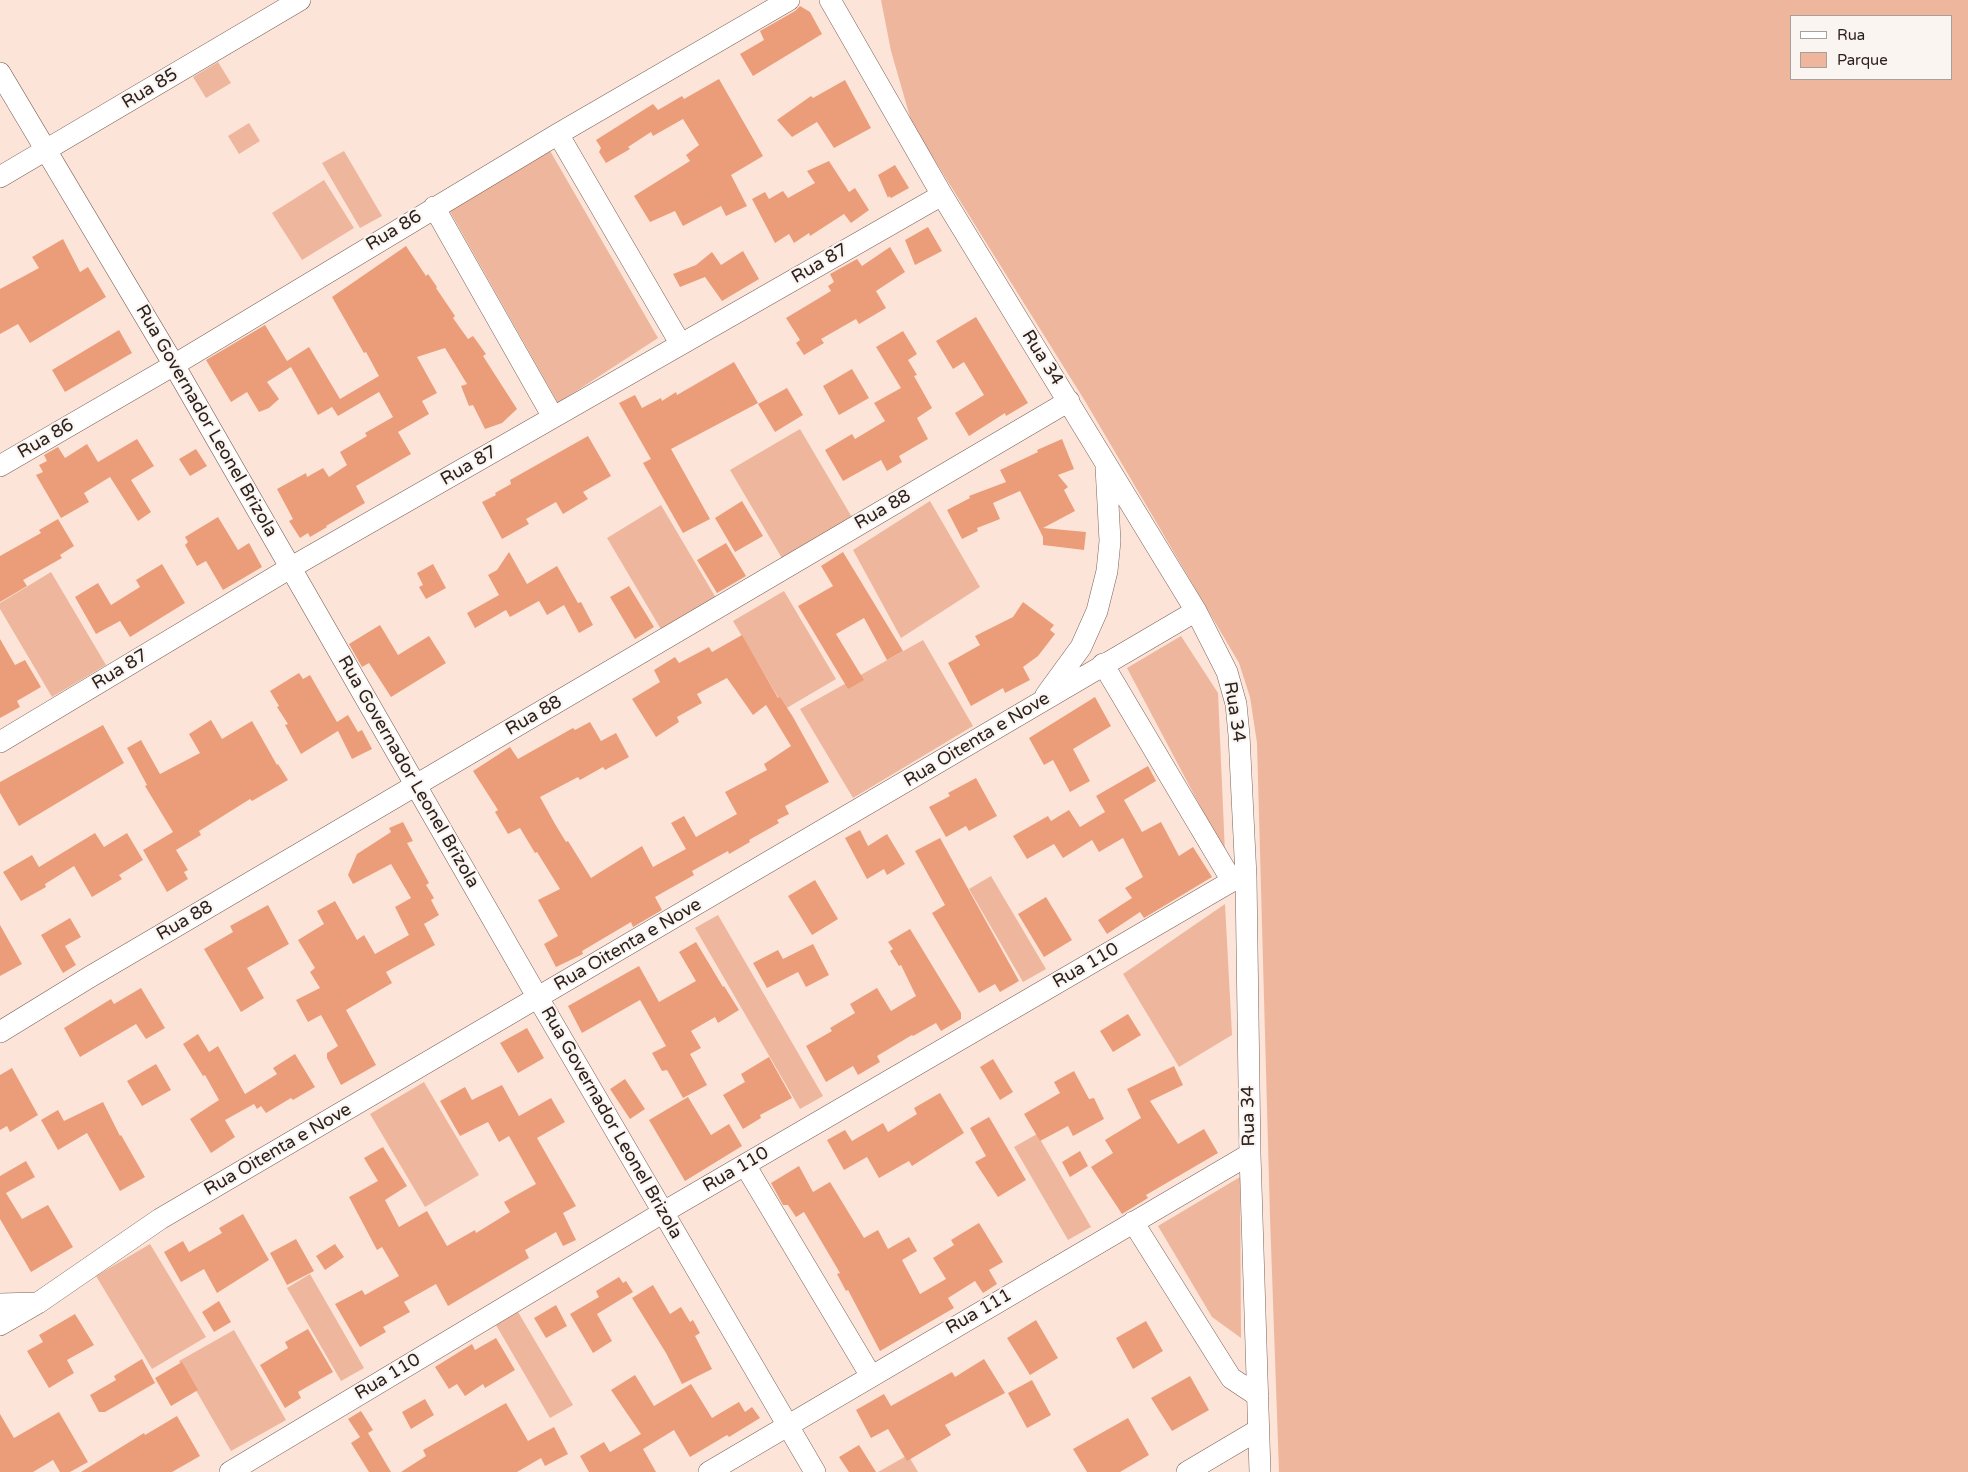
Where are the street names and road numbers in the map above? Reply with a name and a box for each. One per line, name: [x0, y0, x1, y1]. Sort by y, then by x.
street label: Rua 85: [118, 64, 182, 114]
street label: Rua 86: [362, 206, 426, 256]
street label: Rua 87: [788, 239, 852, 289]
street label: Rua Governador Leonel Brizola: [131, 301, 281, 541]
street label: Rua 34: [1017, 326, 1067, 390]
street label: Rua 86: [14, 414, 78, 464]
street label: Rua 87: [437, 441, 501, 491]
street label: Rua 88: [851, 485, 915, 535]
street label: Rua 87: [88, 645, 152, 695]
street label: Rua Governador Leonel Brizola: [333, 652, 483, 892]
street label: Rua 34: [1219, 680, 1249, 744]
street label: Rua Oitenta e Nove: [900, 688, 1054, 792]
street label: Rua 88: [502, 691, 566, 741]
street label: Rua Oitenta e Nove: [551, 894, 705, 996]
street label: Rua 88: [153, 896, 217, 946]
street label: Rua 110: [1049, 939, 1123, 993]
street label: Rua Governador Leonel Brizola: [536, 1003, 686, 1243]
street label: Rua 34: [1238, 1085, 1260, 1147]
street label: Rua Oitenta e Nove: [201, 1099, 355, 1201]
street label: Rua 110: [699, 1143, 773, 1197]
street label: Rua 111: [942, 1285, 1016, 1339]
street label: Rua 110: [351, 1349, 425, 1405]

